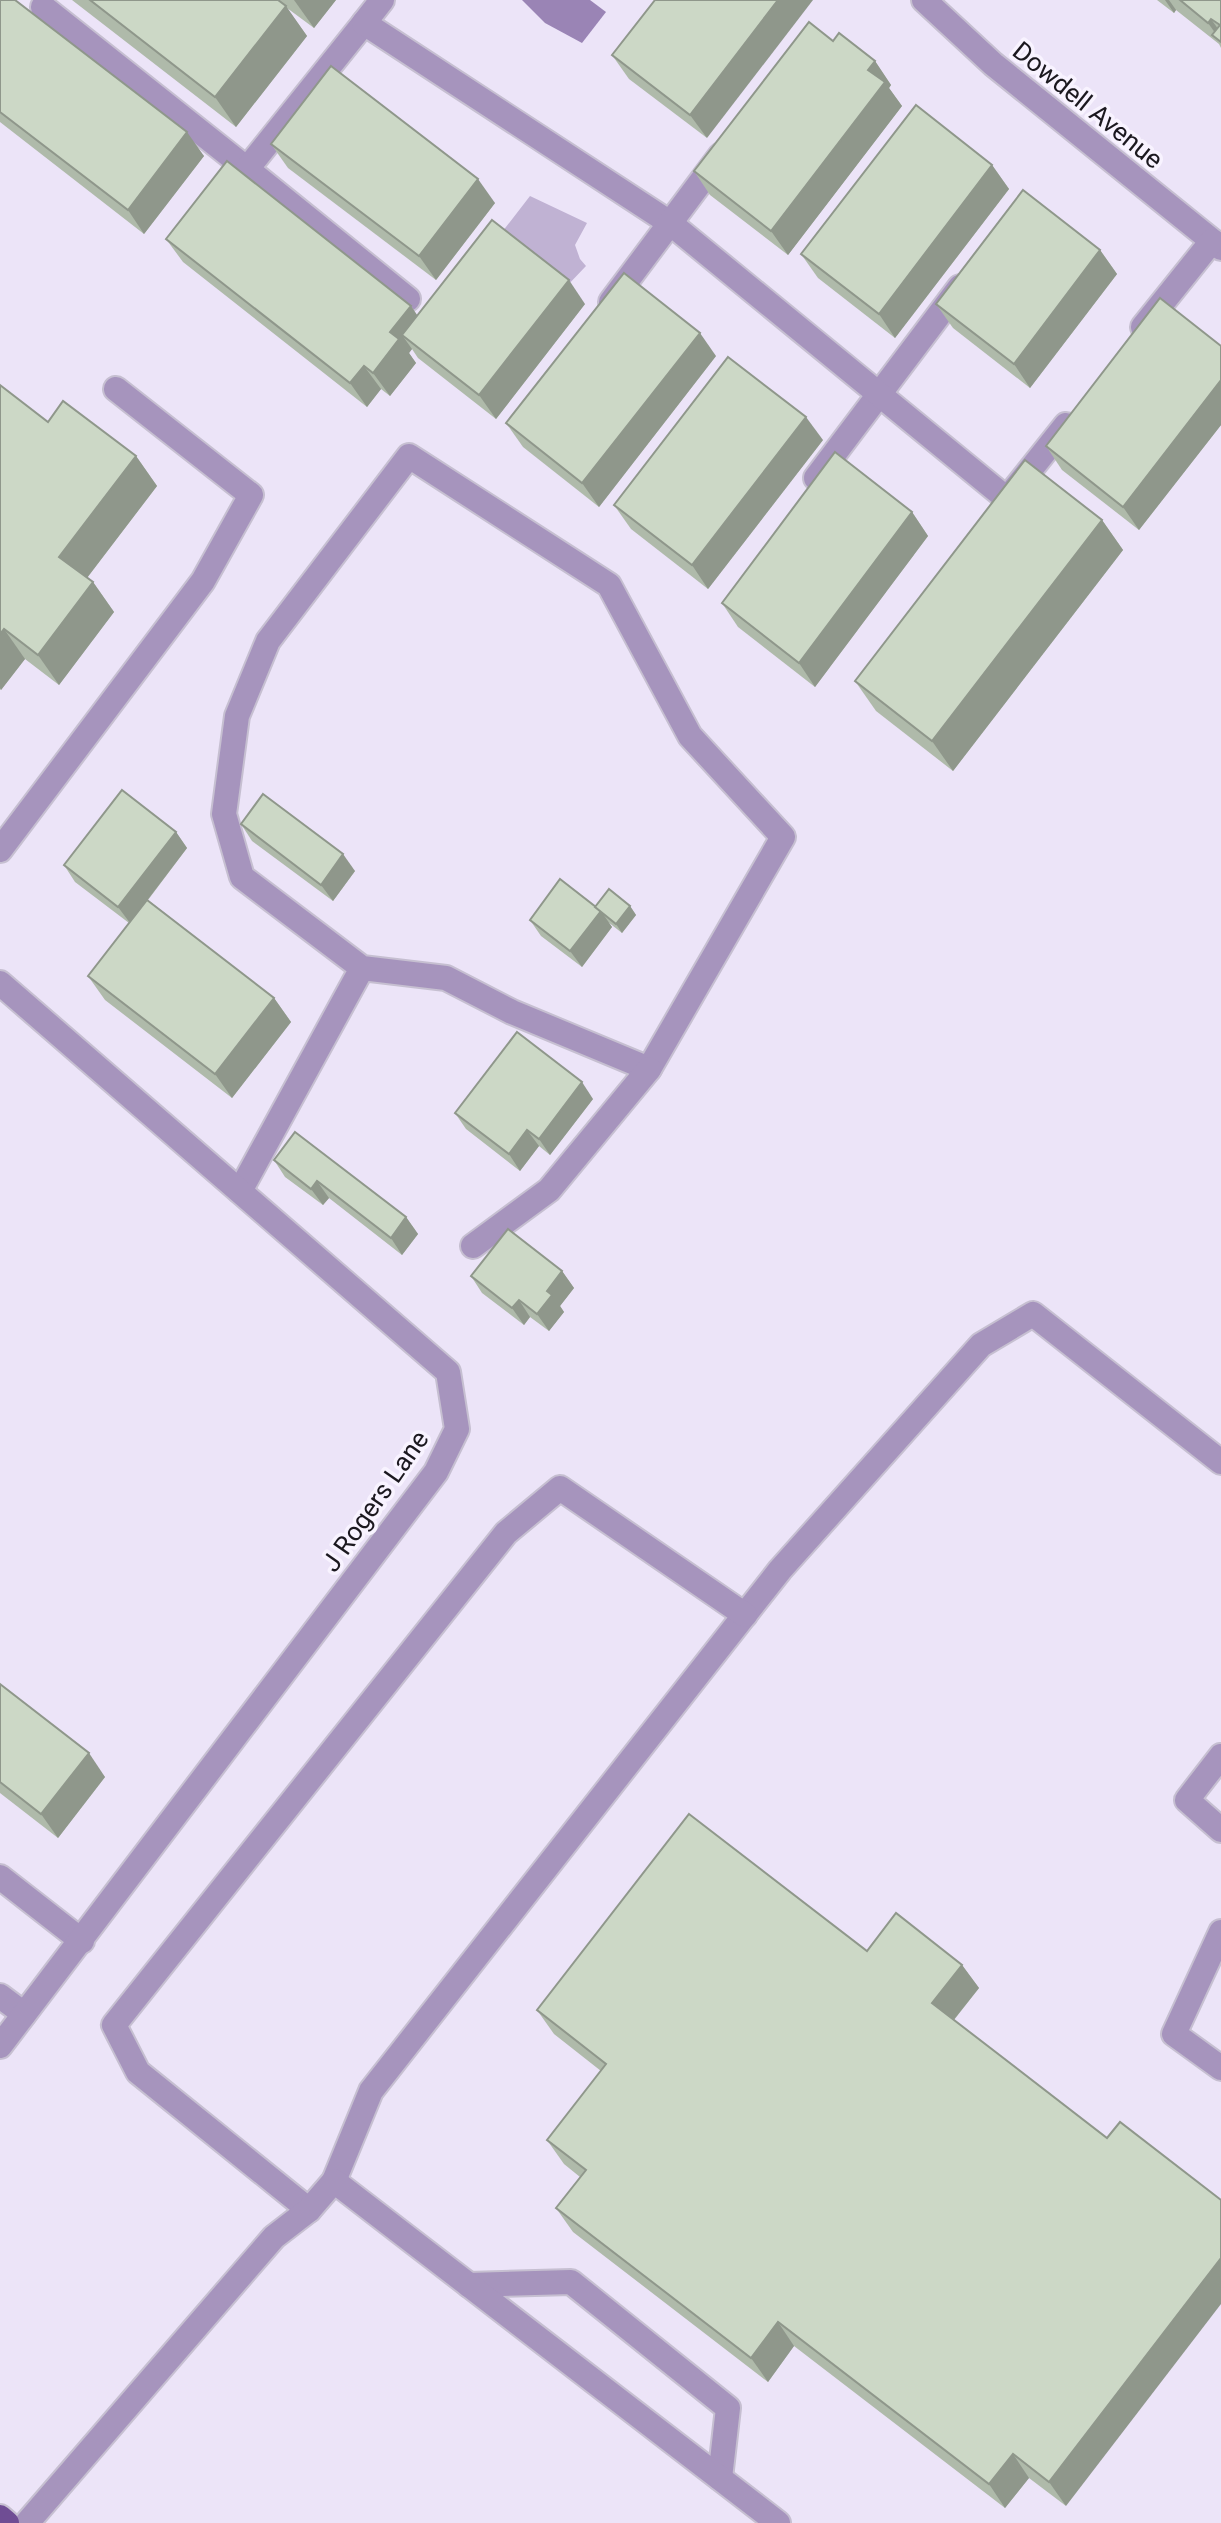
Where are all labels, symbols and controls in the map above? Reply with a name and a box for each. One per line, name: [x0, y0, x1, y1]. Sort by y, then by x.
street label: Dowdell Avenue: [1007, 35, 1169, 175]
street label: J Rogers Lane: [315, 1425, 435, 1577]

